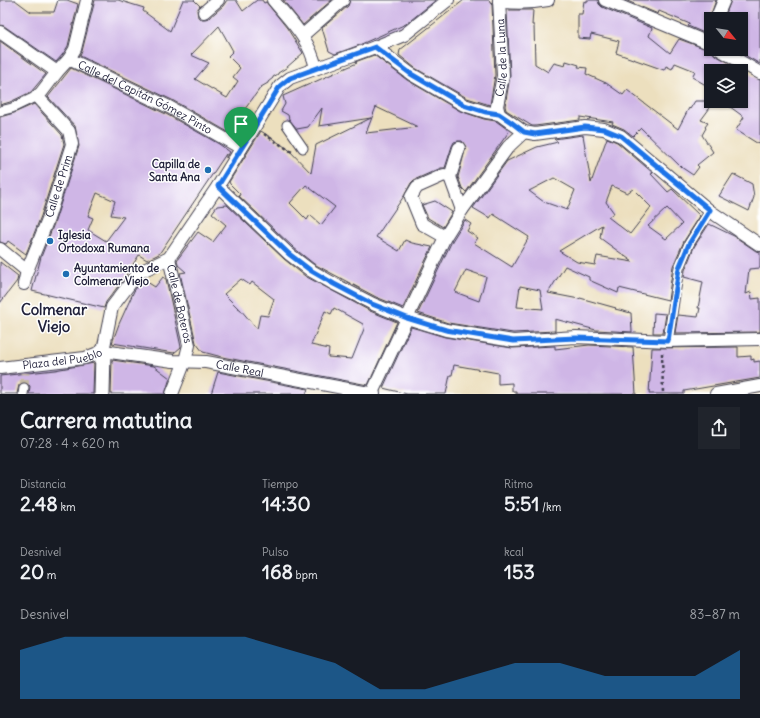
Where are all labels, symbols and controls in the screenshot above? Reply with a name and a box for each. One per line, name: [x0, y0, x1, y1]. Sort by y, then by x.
north arrow: [704, 12, 748, 56]
map controls: [704, 12, 748, 108]
street label: Calle de la Luna: [492, 18, 510, 98]
street label: Calle del Capitán Gómez Pinto: [76, 57, 214, 137]
button: layers: [704, 64, 748, 108]
pin: [224, 107, 258, 148]
icon: arrive: [230, 113, 252, 135]
street label: Calle de Prim: [42, 153, 75, 219]
place label: Capilla de Santa Ana: [149, 157, 201, 184]
marker: Capilla de Santa Ana: [203, 165, 213, 175]
place label: Iglesia Ortodoxa Rumana: [58, 228, 150, 255]
marker: Iglesia Ortodoxa Rumana: [45, 236, 55, 246]
place label: Ayuntamiento de Colmenar Viejo: [74, 261, 159, 288]
street label: Calle de Boteros: [164, 263, 195, 345]
marker: Ayuntamiento de Colmenar Viejo: [61, 269, 71, 279]
district label: Colmenar Viejo: [21, 300, 88, 336]
street label: Plaza del Pueblo: [22, 345, 104, 372]
street label: Calle Real: [215, 357, 265, 380]
text: Carrera matutina: [20, 406, 192, 434]
button: share: [698, 407, 740, 449]
text: 07:28 · 4 × 620 m: [20, 435, 119, 452]
text: Distancia: [20, 477, 66, 491]
text: Tiempo: [262, 477, 298, 491]
text: Ritmo: [504, 477, 533, 491]
text: 2.48: [20, 491, 58, 516]
text: 14:30: [262, 491, 311, 516]
text: 5:51: [504, 491, 539, 516]
text: km: [58, 500, 76, 514]
text: /km: [539, 500, 561, 514]
text: Desnivel: [20, 545, 61, 559]
text: Pulso: [262, 545, 289, 559]
text: kcal: [504, 545, 524, 559]
text: 20: [20, 559, 44, 584]
text: 168: [262, 559, 293, 584]
text: 153: [504, 559, 535, 584]
text: m: [44, 568, 56, 582]
text: bpm: [293, 568, 318, 582]
text: Desnivel: [20, 606, 69, 623]
text: 83–87 m: [689, 606, 740, 623]

